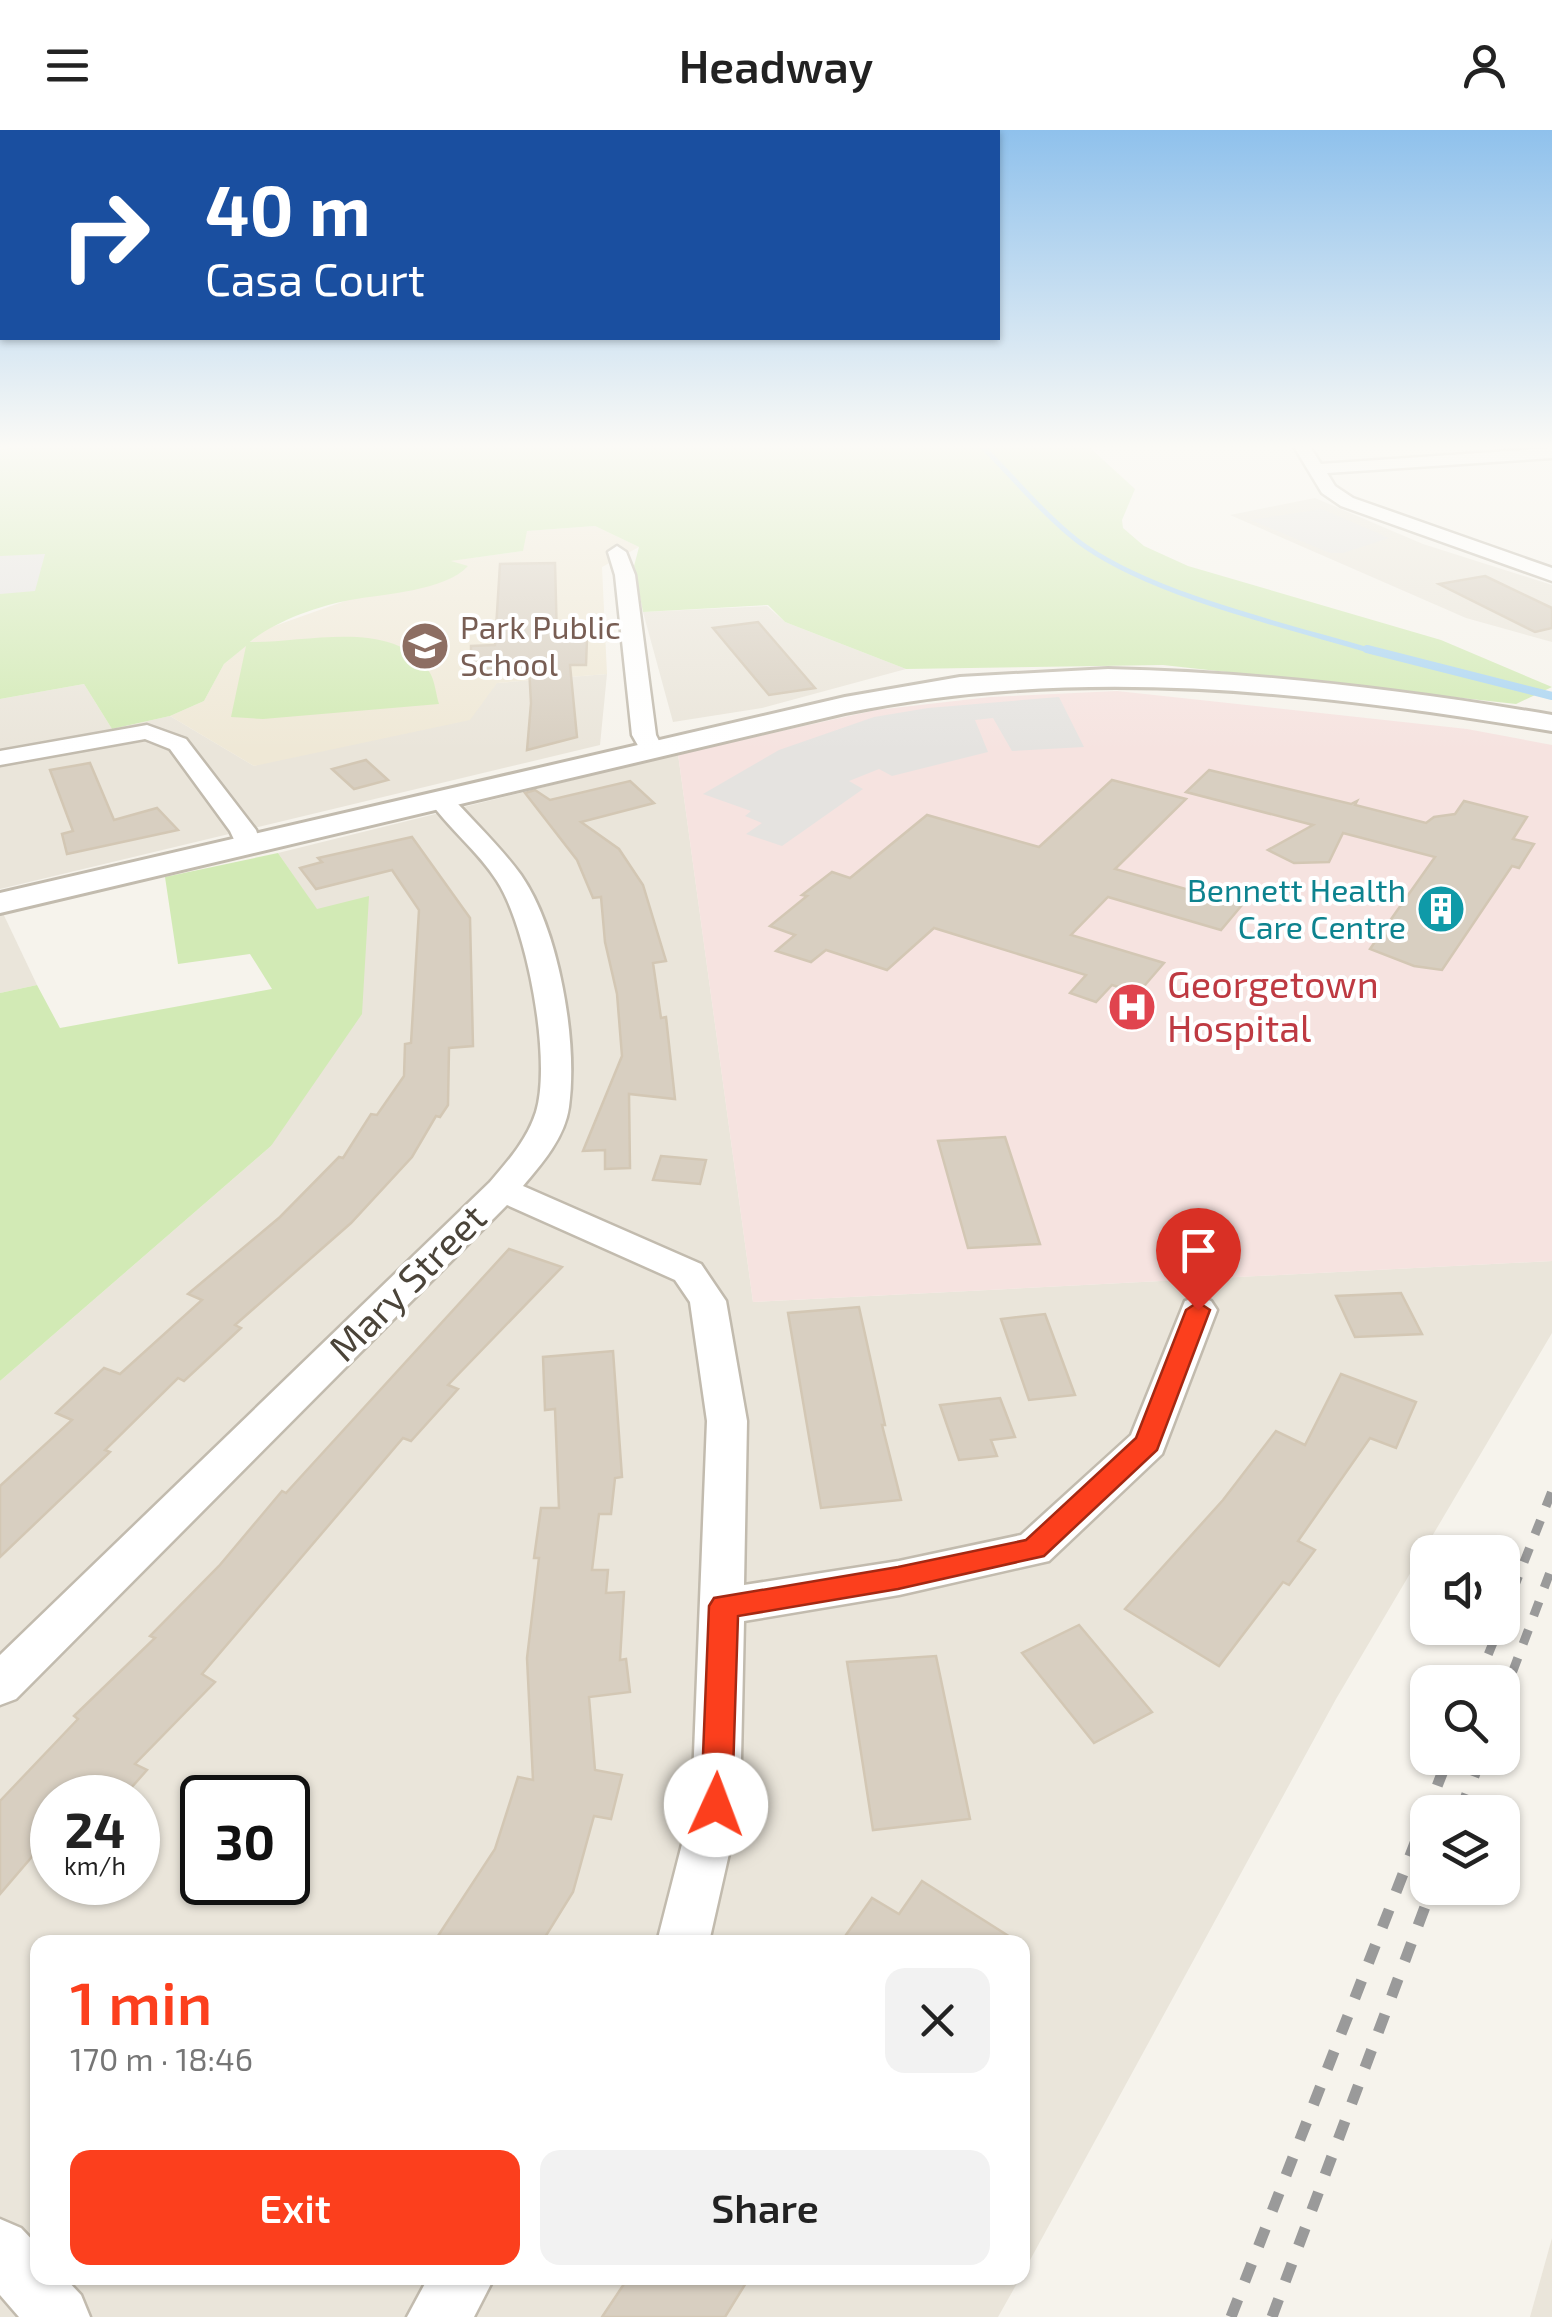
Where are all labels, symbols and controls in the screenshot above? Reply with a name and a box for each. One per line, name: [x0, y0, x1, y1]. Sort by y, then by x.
icon: menu: [40, 38, 95, 93]
text: Headway: [679, 38, 873, 92]
icon: person: [1457, 38, 1512, 93]
text: 40 m: [205, 166, 371, 250]
icon: right: [40, 170, 170, 300]
text: Casa Court: [205, 251, 425, 305]
place label: Park Public School: [460, 607, 621, 682]
school or university icon: Park Public School: [399, 620, 451, 672]
place label: Bennett Health Care Centre: [1187, 870, 1406, 945]
building icon: Bennett Health Care Centre: [1415, 883, 1467, 935]
place label: Georgetown Hospital: [1167, 960, 1379, 1050]
hospital icon: Georgetown Hospital: [1106, 981, 1158, 1033]
street label: Mary Street: [319, 1194, 495, 1370]
pin: [1156, 1208, 1241, 1311]
icon: arrive: [1171, 1223, 1226, 1278]
map controls: [1410, 1535, 1520, 1905]
button: sound: [1410, 1535, 1520, 1645]
button: search: [1410, 1665, 1520, 1775]
position arrow: [664, 1753, 768, 1857]
speed limit sign: 30: [180, 1775, 310, 1905]
button: layers: [1410, 1795, 1520, 1905]
text: 24: [65, 1798, 125, 1858]
text: km/h: [64, 1850, 126, 1880]
text: 1 min: [70, 1965, 212, 2037]
button: close: [885, 1968, 990, 2073]
text: 170 m · 18:46: [70, 2039, 253, 2077]
button: Exit: [70, 2150, 520, 2265]
button: Share: [540, 2150, 990, 2265]

